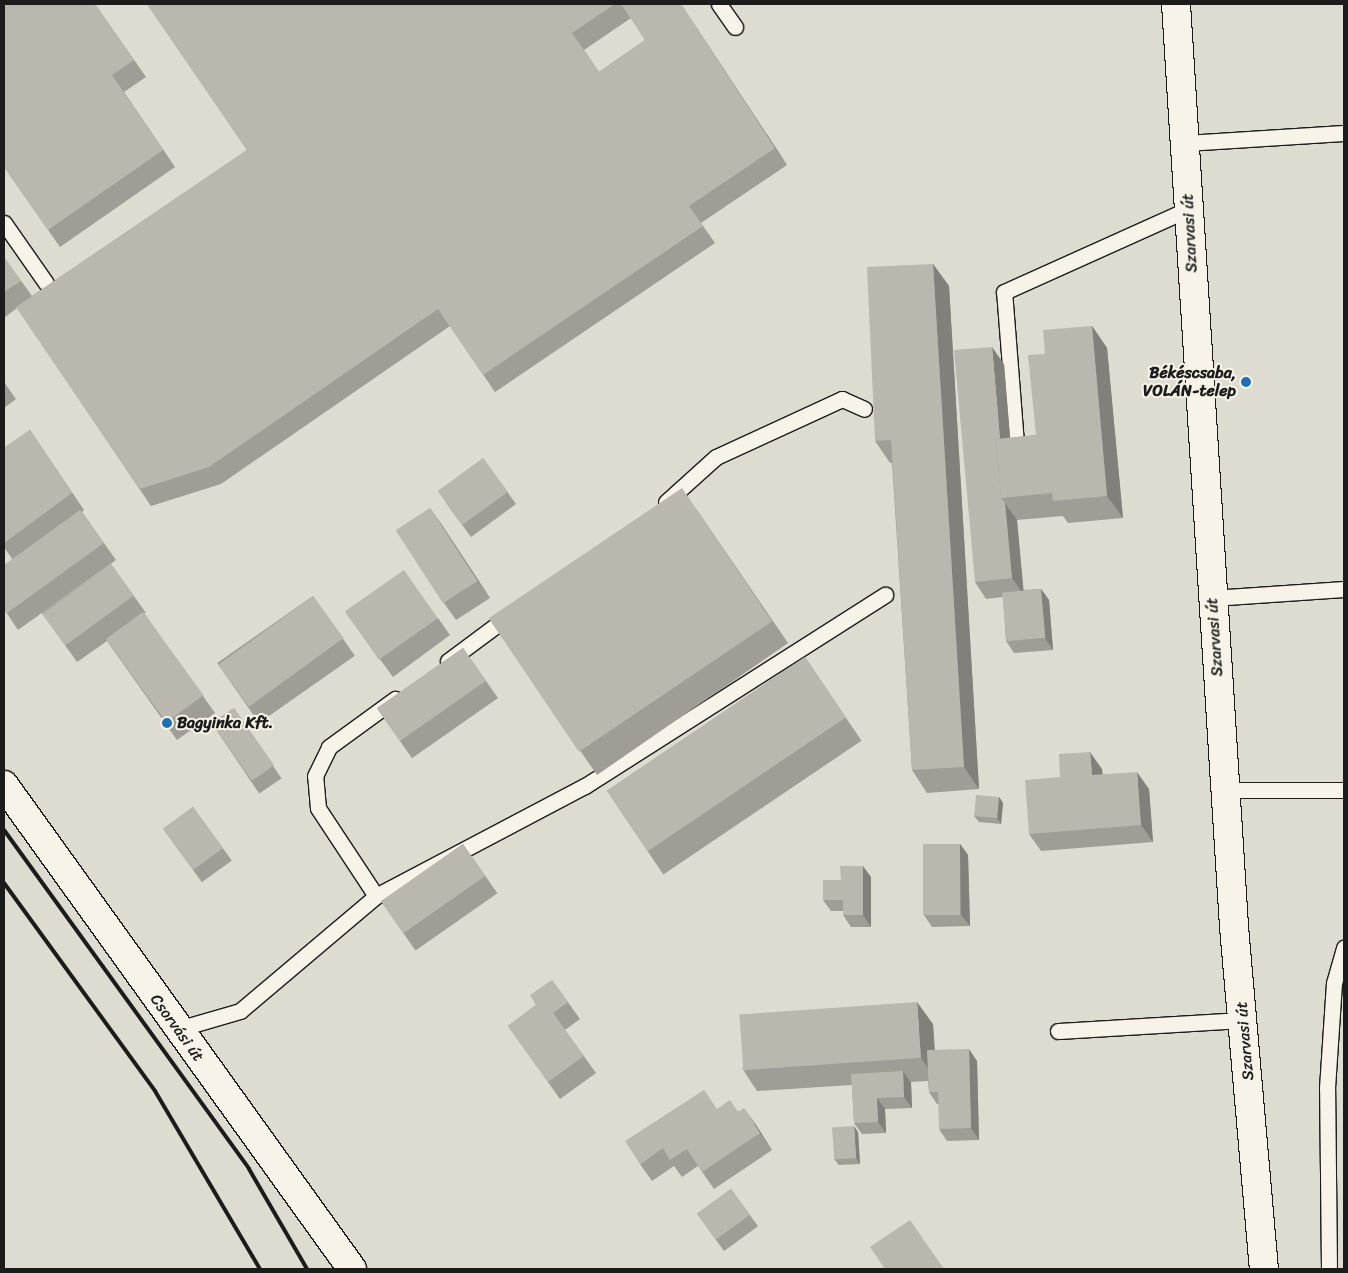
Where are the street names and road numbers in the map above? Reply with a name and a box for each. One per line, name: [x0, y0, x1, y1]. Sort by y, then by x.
street label: Szarvasi út: [1178, 193, 1202, 273]
street label: Szarvasi út: [1203, 597, 1227, 677]
street label: Csorvási út: [146, 990, 208, 1066]
street label: Szarvasi út: [1232, 1001, 1258, 1081]

